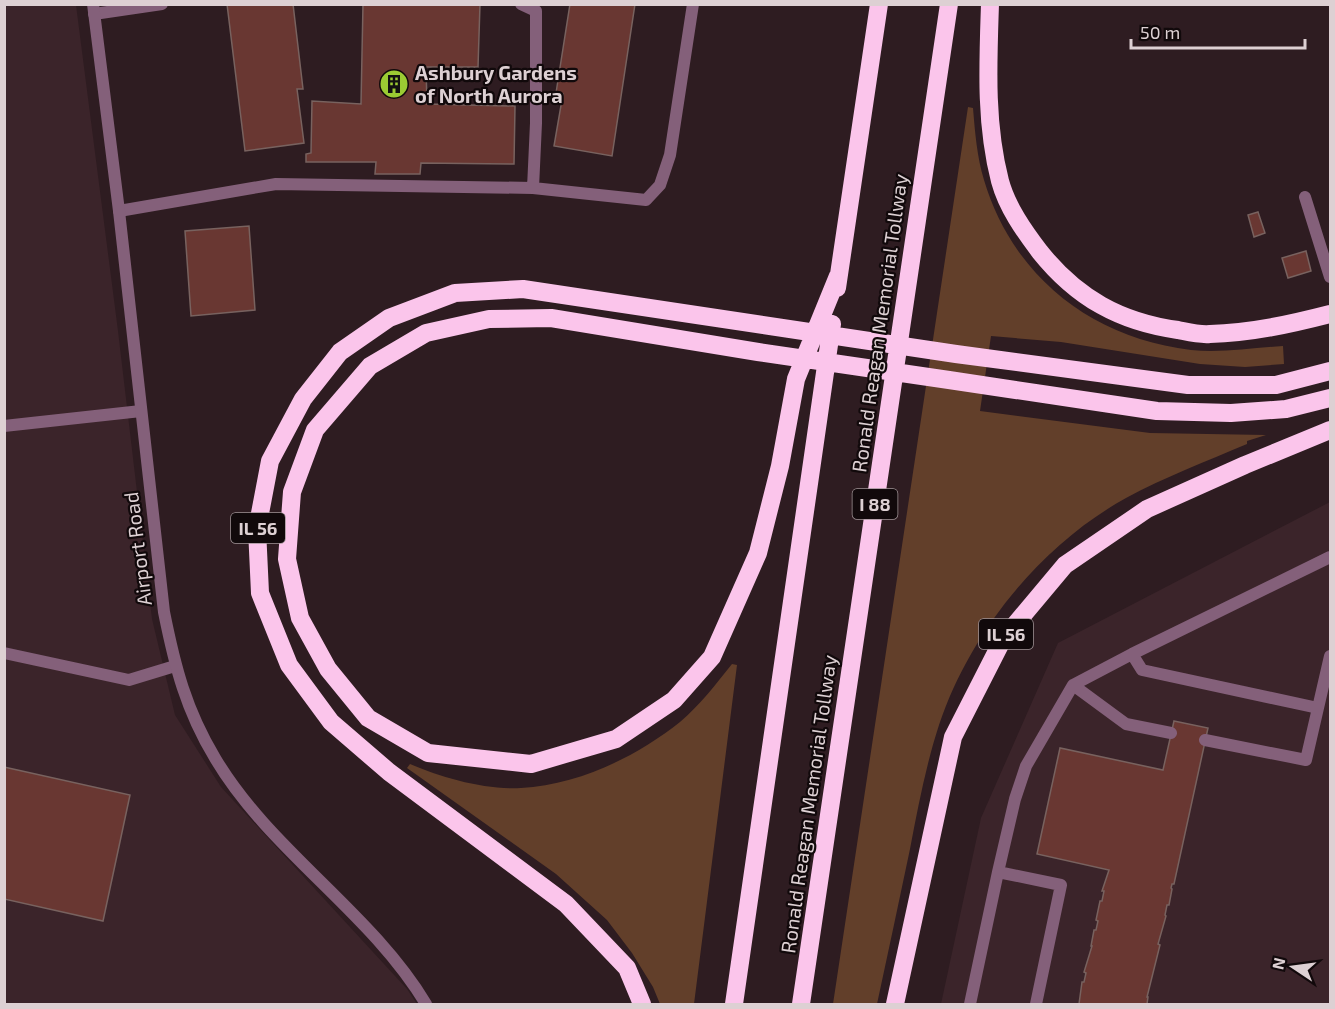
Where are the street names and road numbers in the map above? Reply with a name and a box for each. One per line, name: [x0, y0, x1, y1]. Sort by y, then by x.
street label: Ronald Reagan Memorial Tollway: [846, 172, 912, 474]
road number: I 88: [852, 489, 898, 519]
street label: Airport Road: [118, 491, 156, 607]
road number: IL 56: [231, 513, 285, 543]
road number: IL 56: [979, 619, 1033, 649]
street label: Ronald Reagan Memorial Tollway: [775, 653, 841, 955]

